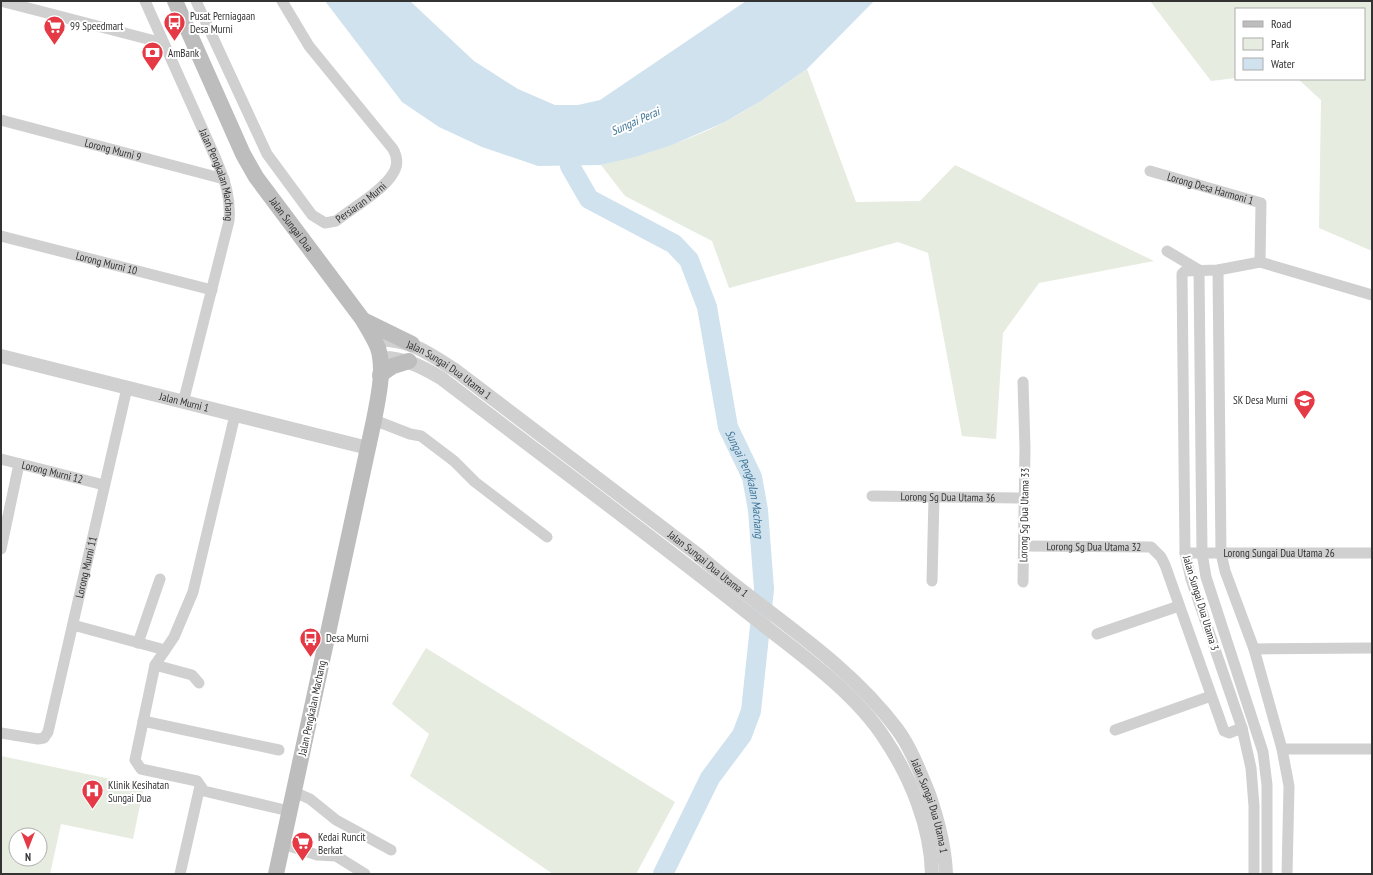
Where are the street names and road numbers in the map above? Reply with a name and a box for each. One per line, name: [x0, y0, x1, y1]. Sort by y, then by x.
street label: Jalan Pengkalan Machang: [196, 125, 236, 222]
street label: Lorong Murni 9: [83, 135, 143, 164]
street label: Lorong Desa Harmoni 1: [1166, 169, 1255, 208]
street label: Persiaran Murni: [333, 179, 389, 226]
street label: Jalan Sungai Dua: [266, 194, 316, 254]
street label: Lorong Murni 10: [74, 248, 139, 278]
street label: Jalan Sungai Dua Utama 1: [404, 337, 494, 402]
street label: Jalan Murni 1: [157, 389, 211, 415]
street label: Lorong Murni 12: [20, 457, 85, 486]
street label: Lorong Sg Dua Utama 33: [1016, 468, 1032, 562]
street label: Lorong Sg Dua Utama 36: [901, 489, 995, 505]
street label: Jalan Sungai Dua Utama 1: [664, 527, 751, 600]
street label: Lorong Murni 11: [72, 535, 100, 599]
street label: Lorong Sg Dua Utama 32: [1047, 539, 1141, 554]
street label: Lorong Sungai Dua Utama 26: [1223, 546, 1335, 560]
street label: Jalan Sungai Dua Utama 3: [1180, 553, 1222, 652]
street label: Jalan Pengkalan Machang: [295, 659, 329, 758]
street label: Jalan Sungai Dua Utama 1: [908, 755, 951, 854]

